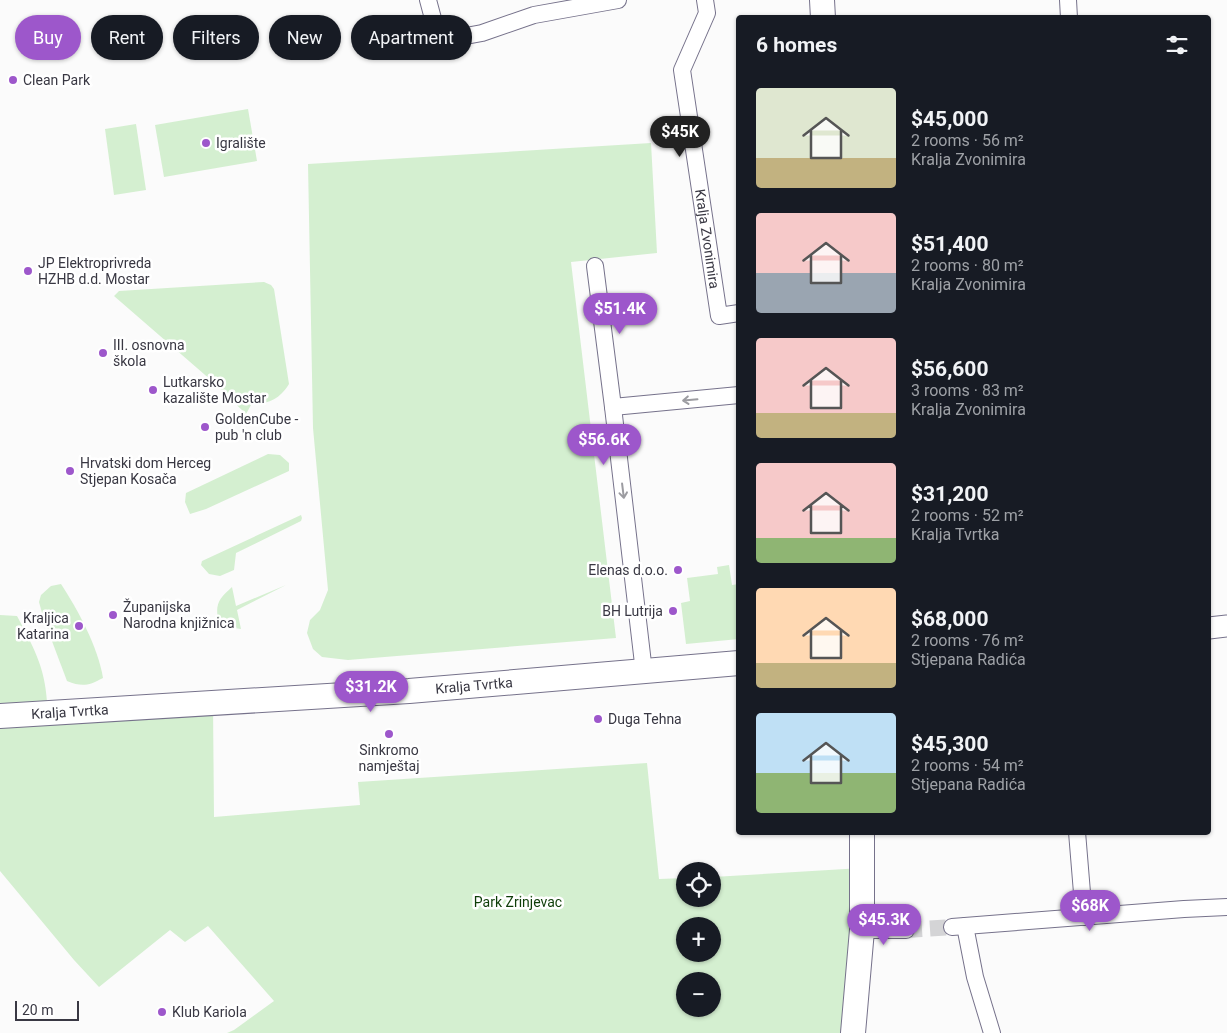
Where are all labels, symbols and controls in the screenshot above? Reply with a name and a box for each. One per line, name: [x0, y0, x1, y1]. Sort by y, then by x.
chip: Buy: [15, 15, 81, 60]
chip: Rent: [91, 15, 163, 60]
chip: Filters: [173, 15, 259, 60]
chip: New: [269, 15, 341, 60]
chip: Apartment: [351, 15, 472, 60]
icon: filters: [1163, 31, 1191, 59]
text: 6 homes: [756, 33, 837, 57]
place label: Clean Park: [23, 72, 91, 88]
marker: Clean Park: [7, 74, 19, 86]
text: $45,000: [911, 107, 988, 131]
icon: home: [796, 108, 856, 168]
pin: $45K: [650, 116, 710, 158]
text: $45K: [661, 122, 699, 141]
text: 2 rooms · 56 m²: [911, 131, 1024, 150]
place label: Igralište: [216, 135, 266, 151]
marker: Igralište: [200, 137, 212, 149]
text: Kralja Zvonimira: [911, 150, 1026, 169]
street label: Kralja Zvonimira: [692, 188, 723, 290]
text: $51,400: [911, 232, 988, 256]
icon: home: [796, 233, 856, 293]
place label: JP Elektroprivreda HZHB d.d. Mostar: [38, 255, 151, 287]
text: 2 rooms · 80 m²: [911, 256, 1024, 275]
marker: JP Elektroprivreda HZHB d.d. Mostar: [22, 265, 34, 277]
text: Kralja Zvonimira: [911, 275, 1026, 294]
pin: $51.4K: [579, 292, 661, 335]
text: $51.4K: [594, 299, 646, 318]
place label: III. osnovna škola: [113, 337, 185, 369]
marker: III. osnovna škola: [97, 347, 109, 359]
text: $56,600: [911, 357, 988, 381]
icon: home: [796, 358, 856, 418]
place label: Lutkarsko kazalište Mostar: [163, 374, 266, 406]
text: 3 rooms · 83 m²: [911, 381, 1024, 400]
marker: Lutkarsko kazalište Mostar: [147, 384, 159, 396]
one-way arrow: [683, 395, 699, 405]
text: Kralja Zvonimira: [911, 400, 1026, 419]
place label: GoldenCube - pub 'n club: [215, 411, 299, 443]
marker: GoldenCube - pub 'n club: [199, 421, 211, 433]
pin: $56.6K: [563, 424, 645, 466]
text: $56.6K: [578, 430, 630, 449]
place label: Hrvatski dom Herceg Stjepan Kosača: [80, 455, 211, 487]
marker: Hrvatski dom Herceg Stjepan Kosača: [64, 465, 76, 477]
text: $31,200: [911, 482, 988, 506]
one-way arrow: [618, 483, 628, 499]
icon: home: [796, 483, 856, 543]
text: 2 rooms · 52 m²: [911, 506, 1024, 525]
text: Kralja Tvrtka: [911, 525, 1000, 544]
place label: Elenas d.o.o.: [588, 562, 668, 578]
marker: Elenas d.o.o.: [672, 564, 684, 576]
place label: Županijska Narodna knjižnica: [123, 598, 235, 631]
place label: BH Lutrija: [602, 603, 663, 619]
marker: BH Lutrija: [667, 605, 679, 617]
text: $68,000: [911, 607, 988, 631]
icon: home: [796, 608, 856, 668]
marker: Županijska Narodna knjižnica: [107, 609, 119, 621]
place label: Kraljica Katarina: [17, 610, 69, 642]
marker: Kraljica Katarina: [73, 620, 85, 632]
text: 2 rooms · 76 m²: [911, 631, 1024, 650]
text: Stjepana Radića: [911, 650, 1026, 669]
pin: $31.2K: [330, 670, 412, 713]
street label: Kralja Tvrtka: [435, 674, 513, 697]
text: $31.2K: [345, 677, 397, 696]
street label: Kralja Tvrtka: [31, 701, 109, 722]
place label: Duga Tehna: [608, 711, 682, 727]
marker: Duga Tehna: [592, 713, 604, 725]
marker: Sinkromo namještaj: [383, 728, 395, 740]
text: $45,300: [911, 732, 988, 756]
icon: home: [796, 733, 856, 793]
place label: Sinkromo namještaj: [358, 742, 420, 774]
text: 2 rooms · 54 m²: [911, 756, 1024, 775]
text: Stjepana Radića: [911, 775, 1026, 794]
map controls: [676, 862, 721, 1017]
button: locate: [676, 862, 721, 907]
pin: $68K: [1060, 890, 1120, 932]
park label: Park Zrinjevac: [474, 894, 562, 910]
text: $68K: [1071, 896, 1109, 915]
pin: $45.3K: [843, 904, 925, 946]
text: $45.3K: [858, 910, 910, 929]
button: +: [676, 917, 721, 962]
button: −: [676, 972, 721, 1017]
scale bar: [15, 998, 79, 1021]
text: 20 m: [22, 1002, 54, 1018]
place label: Klub Kariola: [172, 1004, 247, 1020]
marker: Klub Kariola: [156, 1006, 168, 1018]

